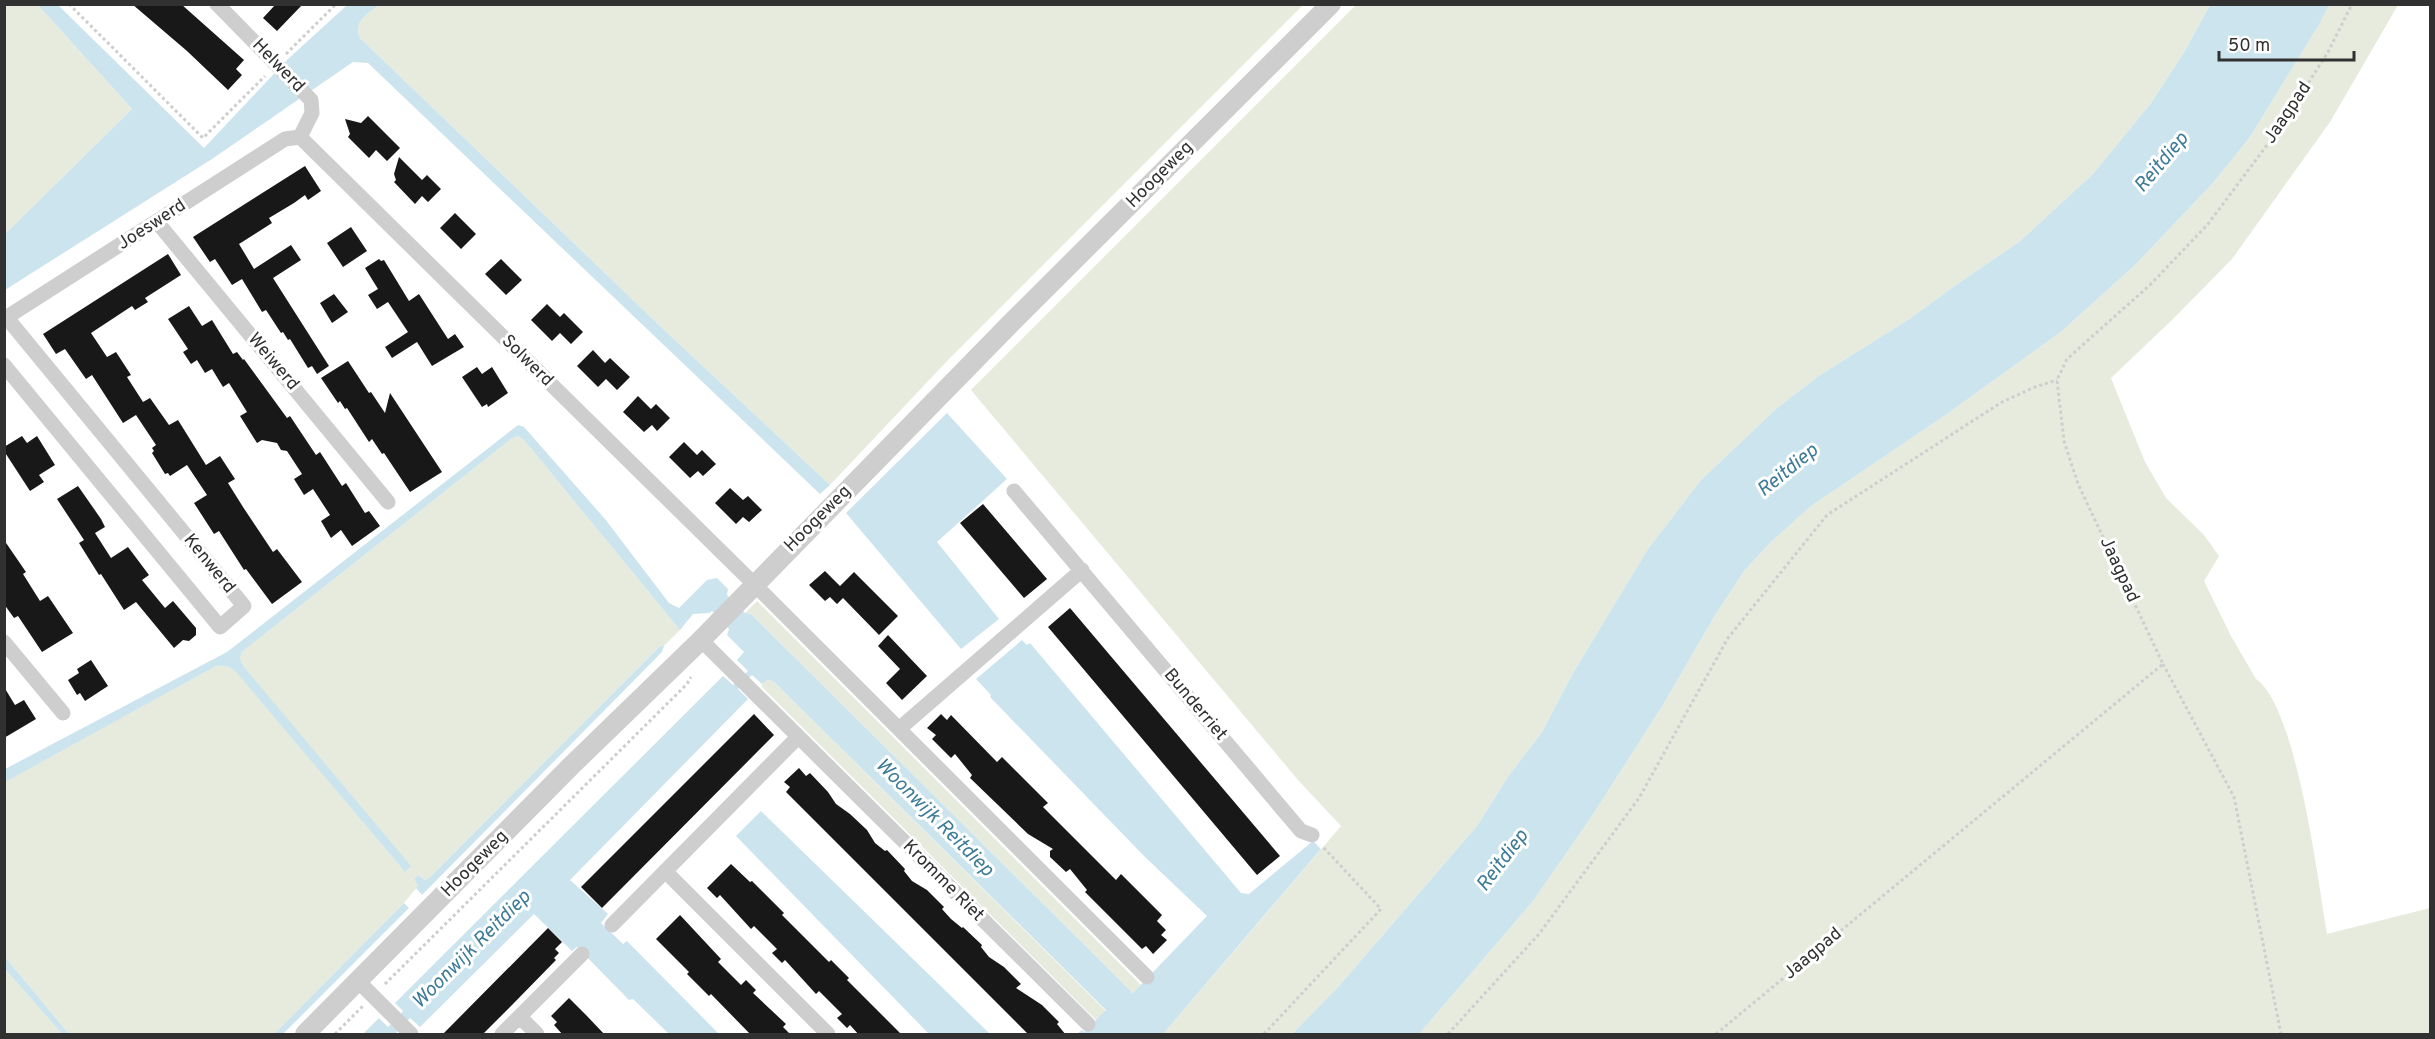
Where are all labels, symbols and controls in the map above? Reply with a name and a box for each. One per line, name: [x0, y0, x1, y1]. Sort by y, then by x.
scale bar: [2219, 24, 2354, 62]
street label: Helwerd: [247, 34, 309, 98]
text: 50 m: [2228, 35, 2270, 58]
street label: Jaagpad: [2259, 78, 2317, 148]
water label: Reitdiep: [2129, 127, 2195, 199]
street label: Hoogeweg: [1122, 137, 1198, 213]
street label: Joeswerd: [113, 194, 191, 256]
street label: Weiwerd: [242, 328, 304, 396]
street label: Solwerd: [496, 330, 558, 392]
water label: Reitdiep: [1752, 438, 1824, 504]
street label: Hoogeweg: [780, 481, 856, 557]
street label: Kenwerd: [178, 529, 240, 599]
street label: Jaagpad: [2094, 534, 2144, 606]
street label: Bunderriet: [1158, 664, 1232, 746]
water label: Woonwijk Reitdiep: [869, 753, 999, 883]
water label: Reitdiep: [1471, 825, 1535, 897]
street label: Hoogeweg: [437, 826, 513, 902]
street label: Kromme Riet: [897, 835, 989, 927]
water label: Woonwijk Reitdiep: [407, 885, 537, 1015]
street label: Jaagpad: [1779, 923, 1847, 985]

